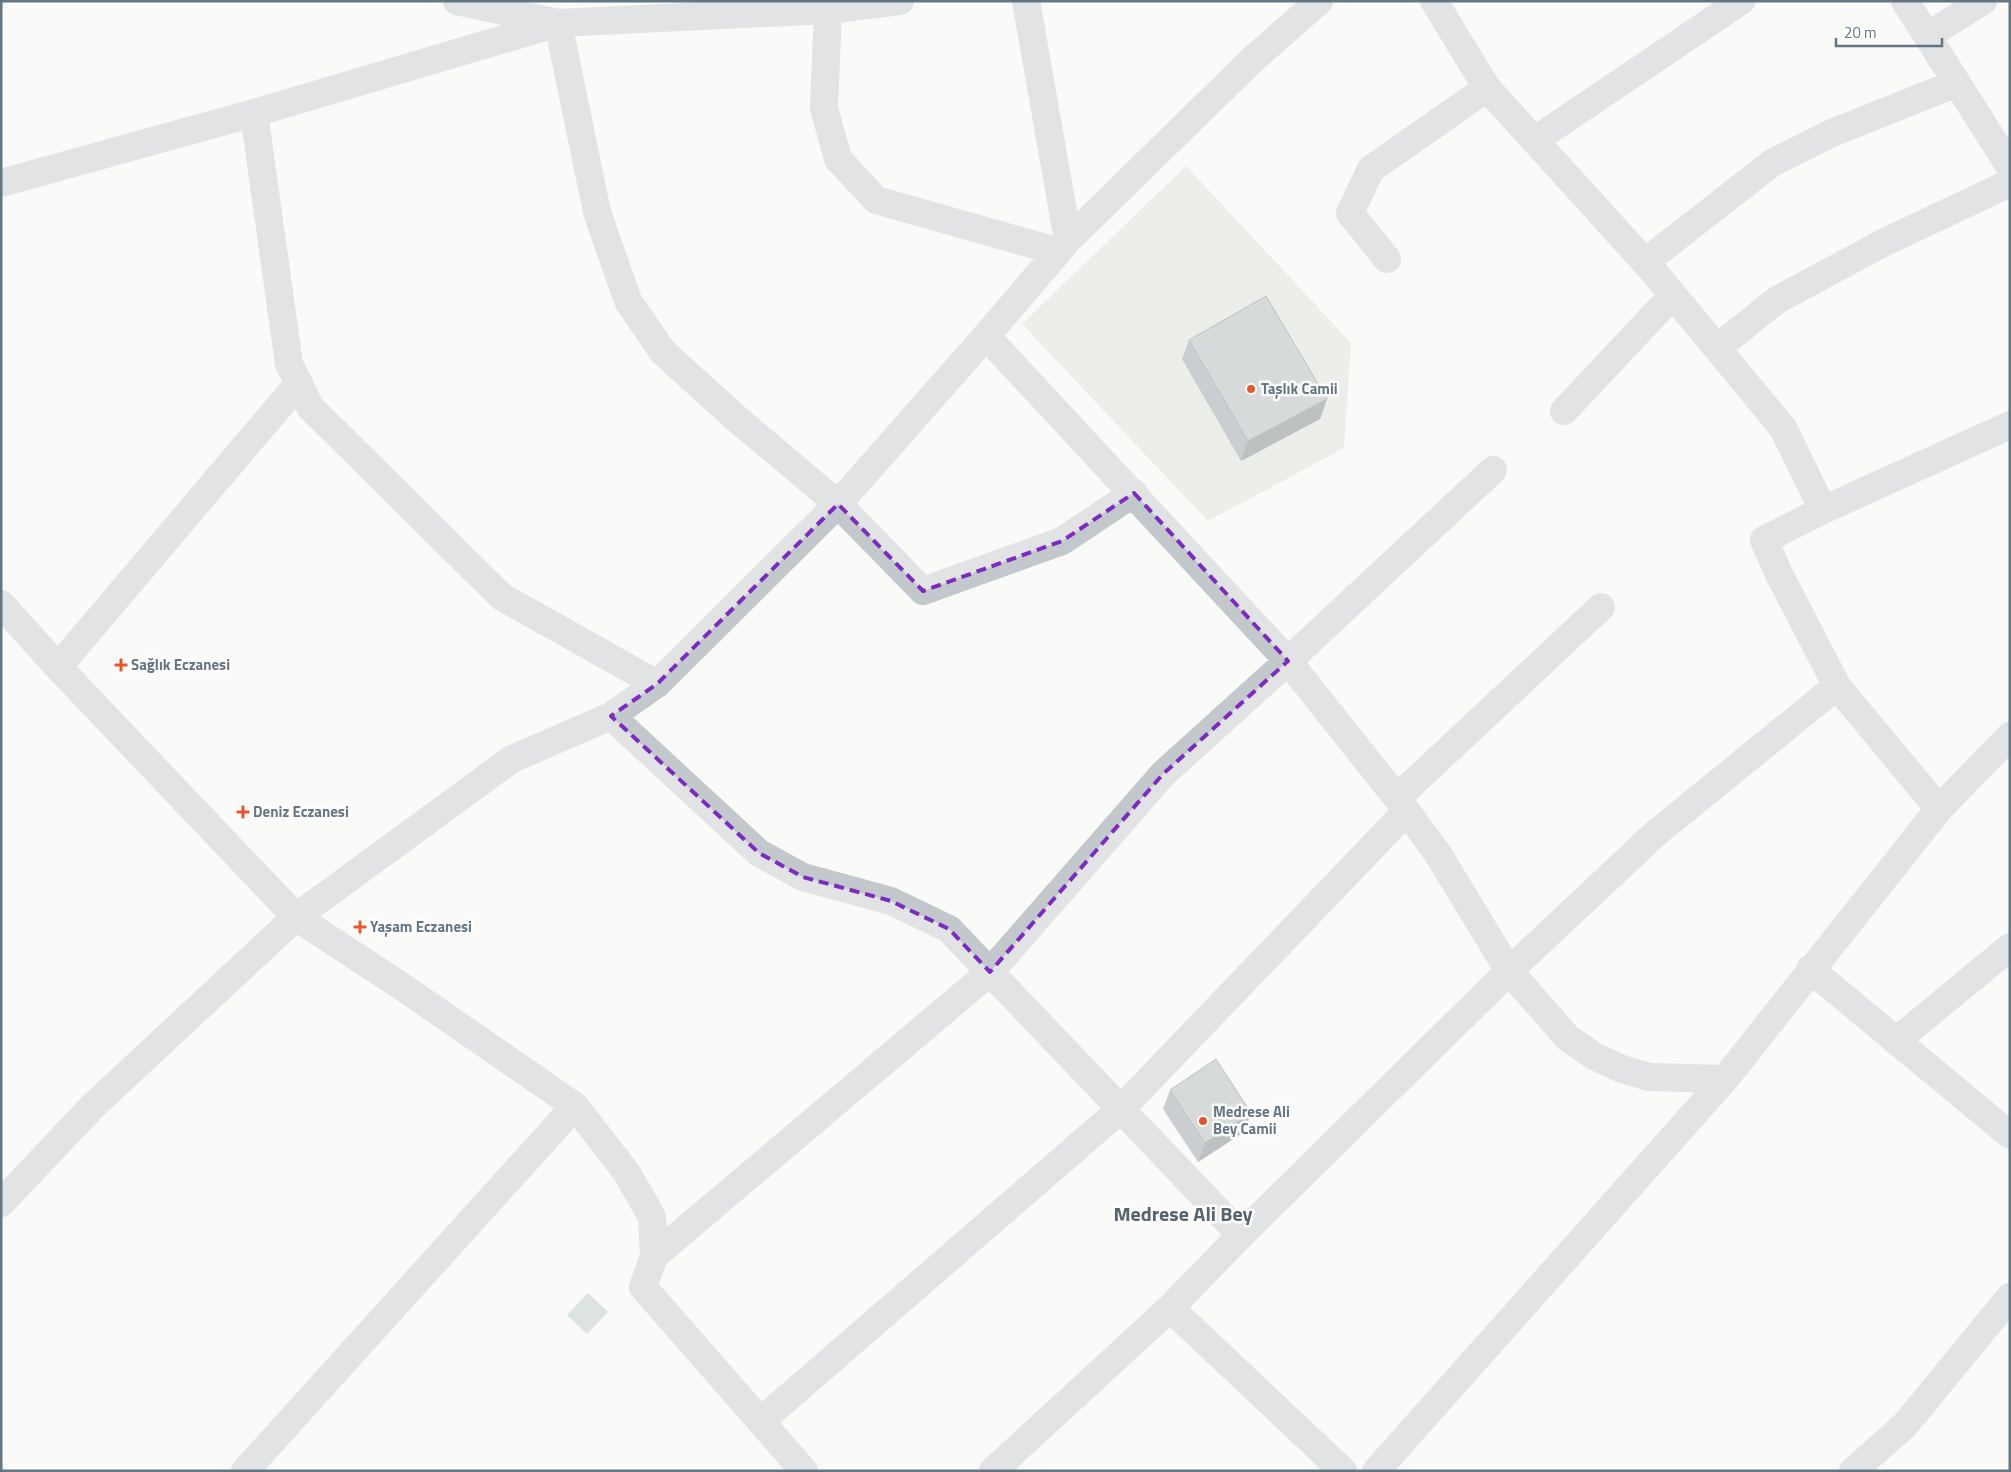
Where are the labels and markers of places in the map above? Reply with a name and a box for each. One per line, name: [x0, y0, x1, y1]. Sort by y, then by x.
place label: Taşlık Camii: [1261, 377, 1338, 400]
marker: Taşlık Camii: [1245, 383, 1257, 395]
place label: Sağlık Eczanesi: [131, 653, 230, 676]
marker: Sağlık Eczanesi: [115, 659, 127, 671]
place label: Deniz Eczanesi: [253, 800, 349, 823]
marker: Deniz Eczanesi: [237, 806, 249, 818]
place label: Yaşam Eczanesi: [370, 915, 472, 938]
marker: Yaşam Eczanesi: [354, 921, 366, 933]
place label: Medrese Ali Bey Camii: [1213, 1100, 1290, 1140]
marker: Medrese Ali Bey Camii: [1197, 1115, 1209, 1127]

